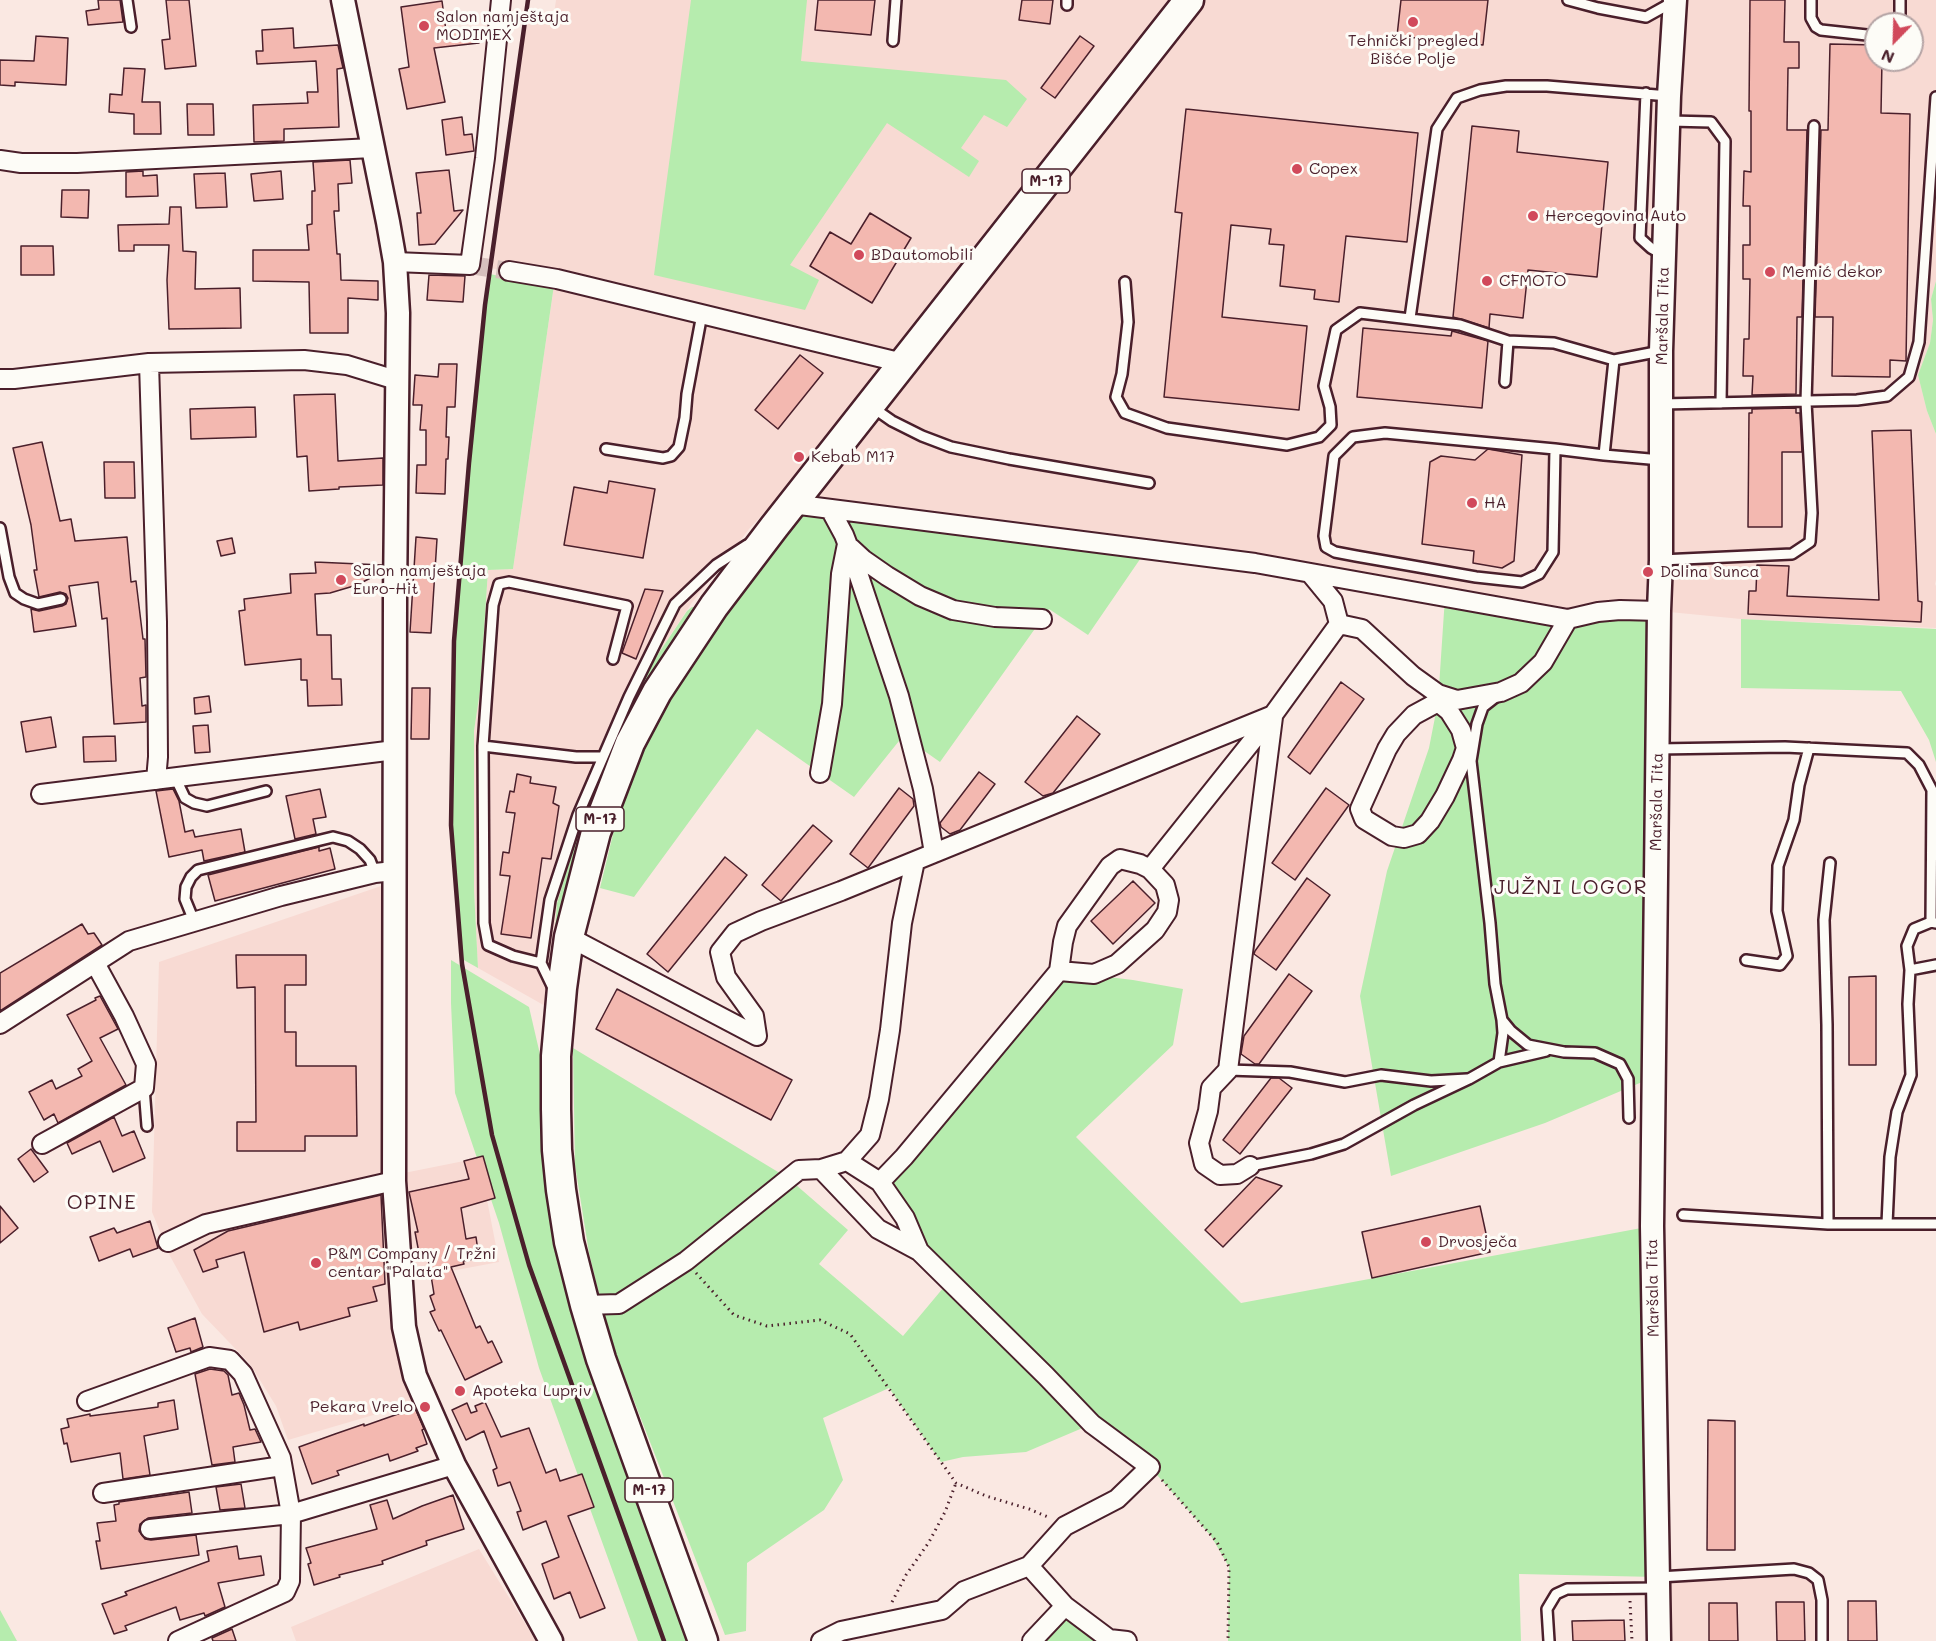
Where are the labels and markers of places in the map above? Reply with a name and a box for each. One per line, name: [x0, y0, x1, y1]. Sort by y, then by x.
place label: Salon namještaja MODIMEX: [436, 7, 569, 45]
marker: Tehnički pregled Bišće Polje: [1406, 15, 1420, 29]
marker: Salon namještaja MODIMEX: [417, 19, 431, 33]
place label: Tehnički pregled Bišće Polje: [1348, 31, 1478, 69]
place label: Copex: [1309, 159, 1358, 179]
marker: Copex: [1290, 162, 1304, 176]
place label: Hercegovina Auto: [1545, 206, 1686, 226]
marker: Hercegovina Auto: [1526, 209, 1540, 223]
place label: BDautomobili: [871, 245, 973, 265]
marker: BDautomobili: [852, 248, 866, 262]
place label: Memić dekor: [1782, 262, 1883, 282]
marker: Memić dekor: [1763, 265, 1777, 279]
place label: CFMOTO: [1499, 271, 1566, 291]
marker: CFMOTO: [1480, 274, 1494, 288]
place label: Kebab M17: [811, 447, 895, 467]
marker: Kebab M17: [792, 450, 806, 464]
place label: HA: [1484, 493, 1506, 513]
marker: HA: [1465, 496, 1479, 510]
place label: Salon namještaja Euro-Hit: [353, 561, 486, 599]
place label: Dolina Sunca: [1660, 562, 1759, 582]
marker: Dolina Sunca: [1641, 565, 1655, 579]
marker: Salon namještaja Euro-Hit: [334, 573, 348, 587]
place label: Drvosječa: [1438, 1232, 1517, 1252]
marker: Drvosječa: [1419, 1235, 1433, 1249]
place label: P&M Company / Tržni centar "Palata": [328, 1244, 496, 1282]
marker: P&M Company / Tržni centar "Palata": [309, 1256, 323, 1270]
place label: Apoteka Lupriv: [472, 1381, 591, 1401]
marker: Apoteka Lupriv: [453, 1384, 467, 1398]
place label: Pekara Vrelo: [310, 1397, 413, 1417]
marker: Pekara Vrelo: [418, 1400, 432, 1414]

